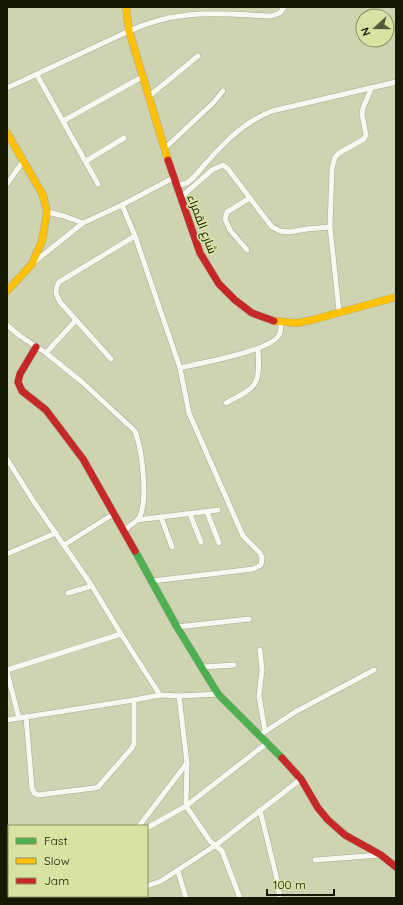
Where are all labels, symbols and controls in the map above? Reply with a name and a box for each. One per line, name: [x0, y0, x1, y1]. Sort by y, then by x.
north arrow: [355, 8, 395, 48]
text: N: [358, 25, 374, 38]
street label: شارع القمراء: [183, 192, 221, 256]
legend: [8, 825, 148, 897]
text: Fast: [44, 833, 68, 848]
text: Slow: [44, 853, 70, 868]
scale bar: [267, 871, 334, 897]
text: Jam: [44, 873, 69, 888]
text: 100 m: [273, 877, 306, 892]

